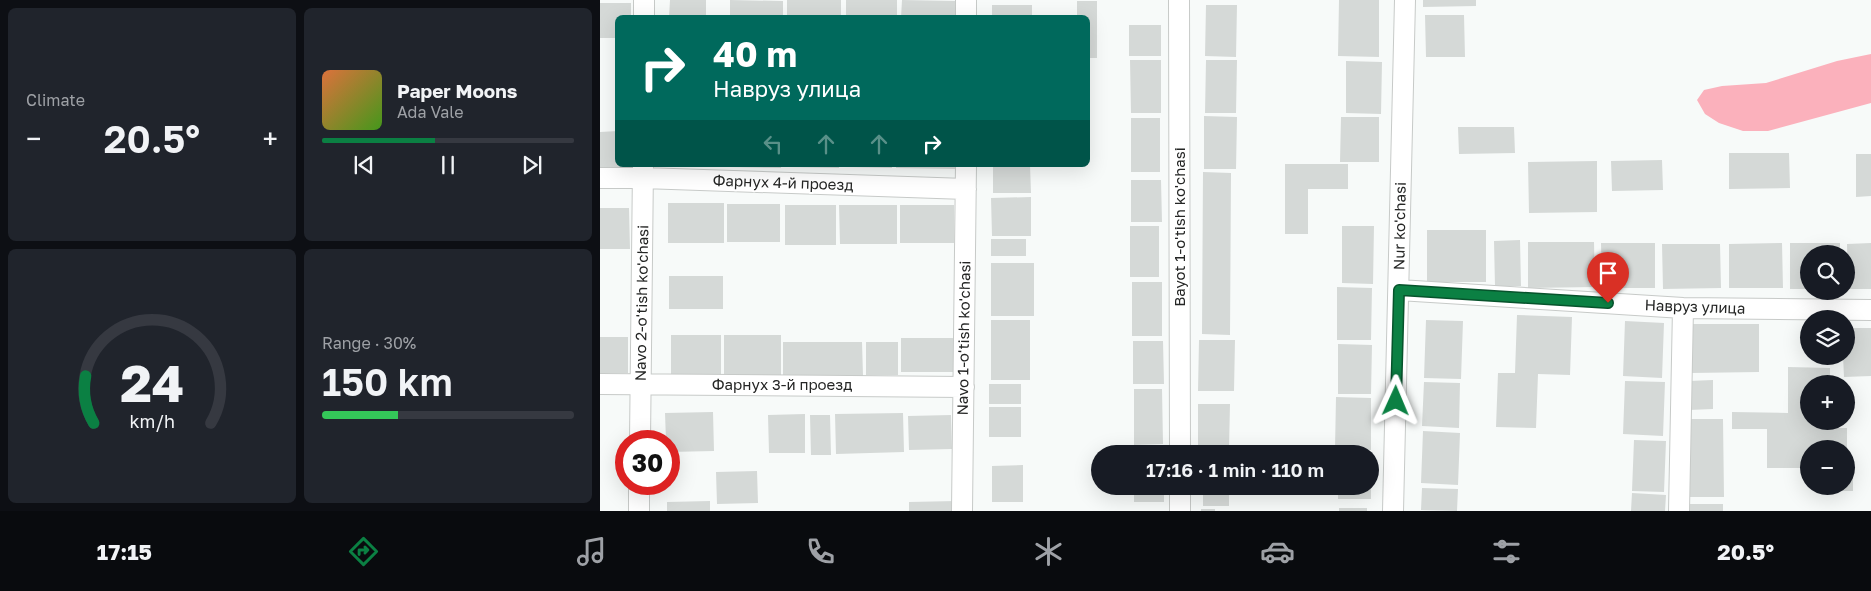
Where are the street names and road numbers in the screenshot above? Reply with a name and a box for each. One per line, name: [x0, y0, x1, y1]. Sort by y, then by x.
street label: Bayot 1-o'tish ko'chasi: [1170, 147, 1188, 307]
street label: Фарнух 4-й проезд: [712, 171, 854, 193]
street label: Nur ko'chasi: [1389, 182, 1409, 270]
street label: Navo 2-o'tish ko'chasi: [631, 225, 651, 381]
street label: Navo 1-o'tish ko'chasi: [953, 260, 973, 416]
street label: Навруз улица: [1644, 295, 1746, 317]
street label: Фарнух 3-й проезд: [712, 375, 852, 393]

